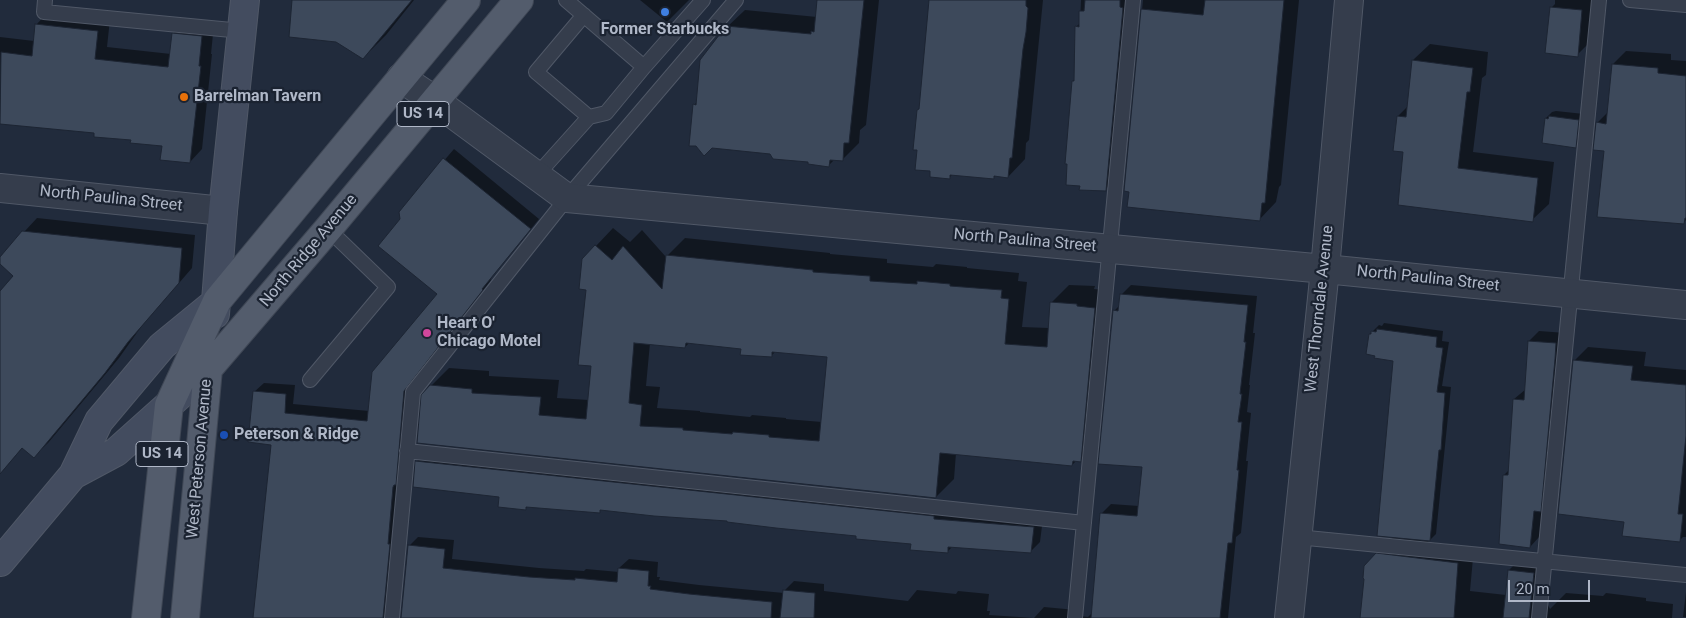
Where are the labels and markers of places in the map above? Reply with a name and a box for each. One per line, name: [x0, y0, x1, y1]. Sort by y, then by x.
marker: Former Starbucks: [659, 6, 671, 18]
place label: Former Starbucks: [601, 20, 729, 40]
place label: Barrelman Tavern: [194, 87, 321, 107]
marker: Barrelman Tavern: [178, 91, 190, 103]
place label: Heart O' Chicago Motel: [437, 314, 541, 352]
marker: Heart O' Chicago Motel: [421, 327, 433, 339]
place label: Peterson & Ridge: [234, 425, 359, 445]
marker: Peterson & Ridge: [218, 429, 230, 441]

